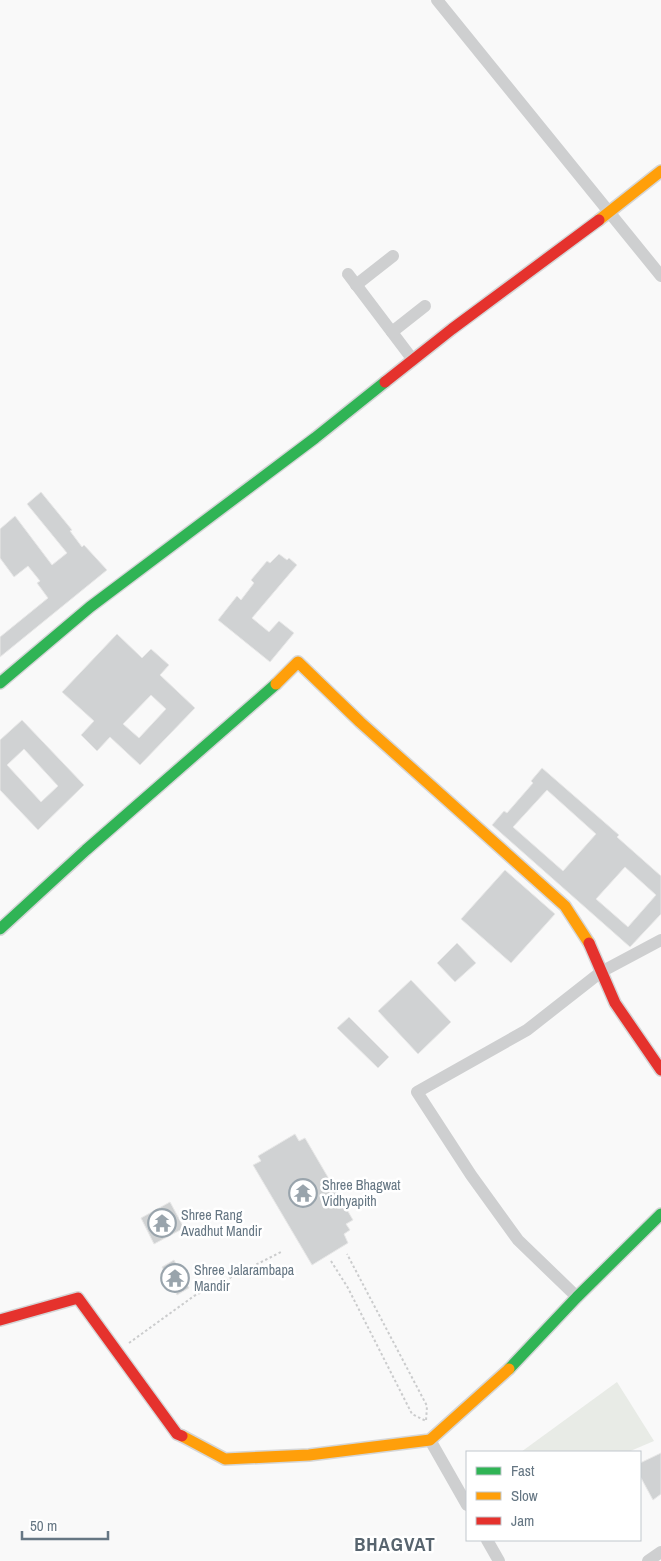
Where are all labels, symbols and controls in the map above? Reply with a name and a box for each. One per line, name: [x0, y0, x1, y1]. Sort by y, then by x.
place label: Shree Bhagwat Vidhyapith: [322, 1176, 401, 1210]
temple icon: Shree Bhagwat Vidhyapith: [288, 1178, 318, 1208]
place label: Shree Rang Avadhut Mandir: [180, 1206, 262, 1240]
temple icon: Shree Rang Avadhut Mandir: [147, 1208, 177, 1238]
place label: Shree Jalarambapa Mandir: [194, 1261, 295, 1295]
temple icon: Shree Jalarambapa Mandir: [160, 1263, 190, 1293]
legend: [466, 1451, 641, 1541]
text: Fast: [511, 1460, 535, 1481]
text: Slow: [511, 1485, 538, 1506]
scale bar: [22, 1508, 109, 1540]
text: Jam: [511, 1510, 534, 1531]
text: 50 m: [30, 1515, 57, 1536]
district label: BHAGVAT: [354, 1531, 436, 1557]

